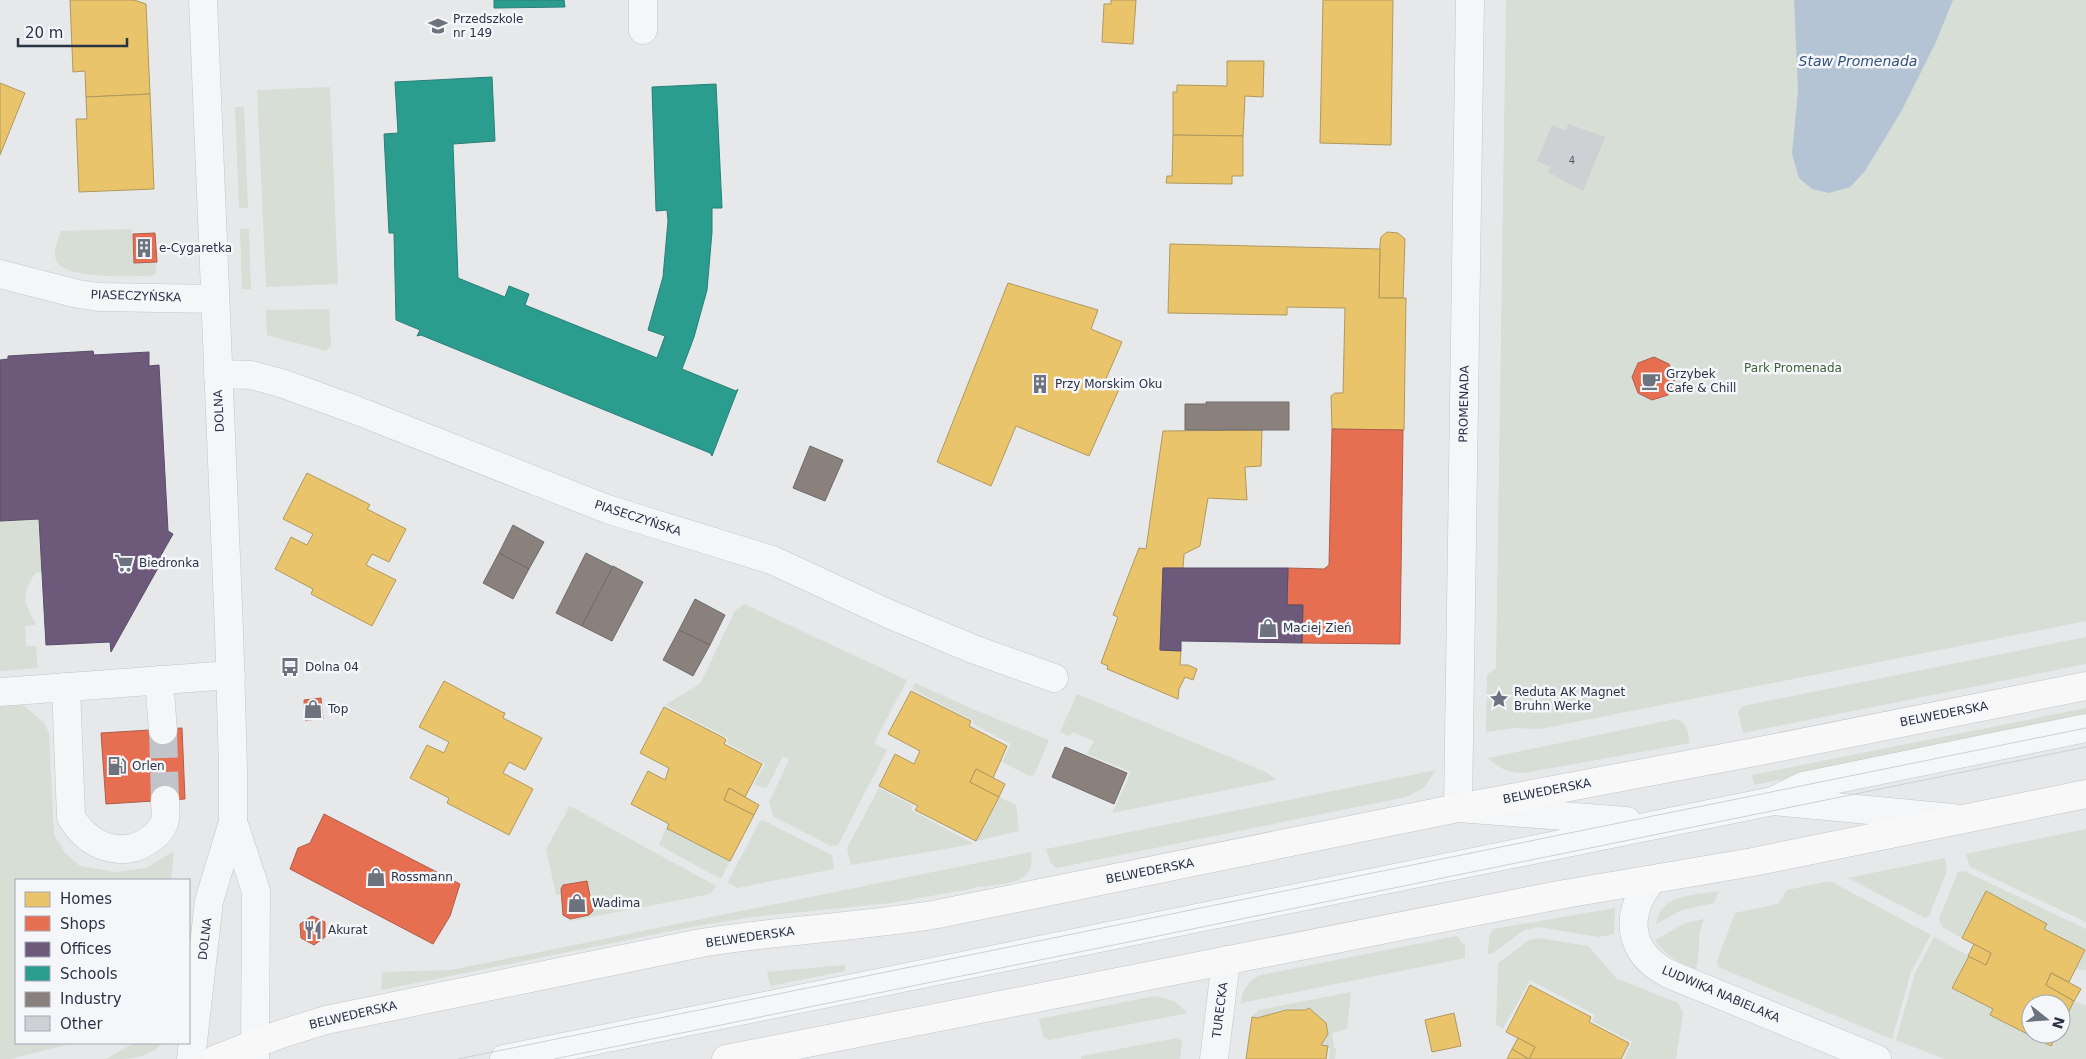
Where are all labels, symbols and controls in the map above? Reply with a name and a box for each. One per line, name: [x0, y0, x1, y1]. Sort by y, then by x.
place label: Przedszkole nr 149: [453, 12, 523, 40]
scale bar: [18, 15, 126, 47]
school or university icon: Przedszkole nr 149: [427, 15, 449, 37]
text: 20 m: [25, 24, 63, 42]
water label: Staw Promenada: [1799, 53, 1917, 69]
house number: 4: [1569, 155, 1575, 166]
building icon: e-Cygaretka: [133, 237, 155, 259]
place label: e-Cygaretka: [159, 241, 232, 255]
street label: PIASECZYŃSKA: [90, 286, 182, 305]
park label: Park Promenada: [1744, 361, 1842, 375]
street label: PROMENADA: [1456, 364, 1472, 443]
place label: Grzybek Cafe & Chill: [1666, 367, 1736, 395]
cafe icon: Grzybek Cafe & Chill: [1640, 370, 1662, 392]
building icon: Przy Morskim Oku: [1029, 373, 1051, 395]
place label: Przy Morskim Oku: [1055, 377, 1162, 391]
street label: DOLNA: [211, 389, 227, 433]
street label: PIASECZYŃSKA: [593, 496, 684, 539]
supermarket icon: Biedronka: [113, 552, 135, 574]
place label: Biedronka: [139, 556, 199, 570]
shop icon: Maciej Zień: [1257, 617, 1279, 639]
place label: Maciej Zień: [1283, 621, 1352, 635]
bus stop icon: Dolna 04: [279, 656, 301, 678]
place label: Dolna 04: [305, 660, 359, 674]
place label: Reduta AK Magnet Bruhn Werke: [1514, 685, 1625, 713]
place icon: Reduta AK Magnet Bruhn Werke: [1488, 688, 1510, 710]
shop icon: Top: [302, 698, 324, 720]
street label: BELWEDERSKA: [1899, 698, 1990, 729]
place label: Top: [327, 702, 348, 716]
fuel station icon: Orlen: [106, 755, 128, 777]
place label: Orlen: [132, 759, 165, 773]
street label: BELWEDERSKA: [1502, 775, 1593, 806]
street label: BELWEDERSKA: [1105, 855, 1196, 886]
shop icon: Rossmann: [365, 866, 387, 888]
place label: Rossmann: [391, 870, 453, 884]
legend: [15, 879, 190, 1044]
text: Homes: [60, 890, 112, 908]
shop icon: Wadima: [566, 892, 588, 914]
place label: Wadima: [592, 896, 640, 910]
text: Shops: [60, 915, 106, 933]
street label: DOLNA: [195, 916, 215, 961]
restaurant icon: Akurat: [302, 919, 324, 941]
place label: Akurat: [328, 923, 368, 937]
street label: BELWEDERSKA: [705, 924, 796, 950]
text: Offices: [60, 940, 112, 958]
street label: LUDWIKA NABIELAKA: [1660, 963, 1783, 1026]
text: Schools: [60, 965, 118, 983]
street label: TURECKA: [1210, 980, 1230, 1040]
text: Industry: [60, 990, 122, 1008]
north arrow: [2021, 994, 2071, 1044]
street label: BELWEDERSKA: [308, 998, 399, 1032]
text: Other: [60, 1015, 103, 1033]
text: N: [2049, 1015, 2068, 1031]

